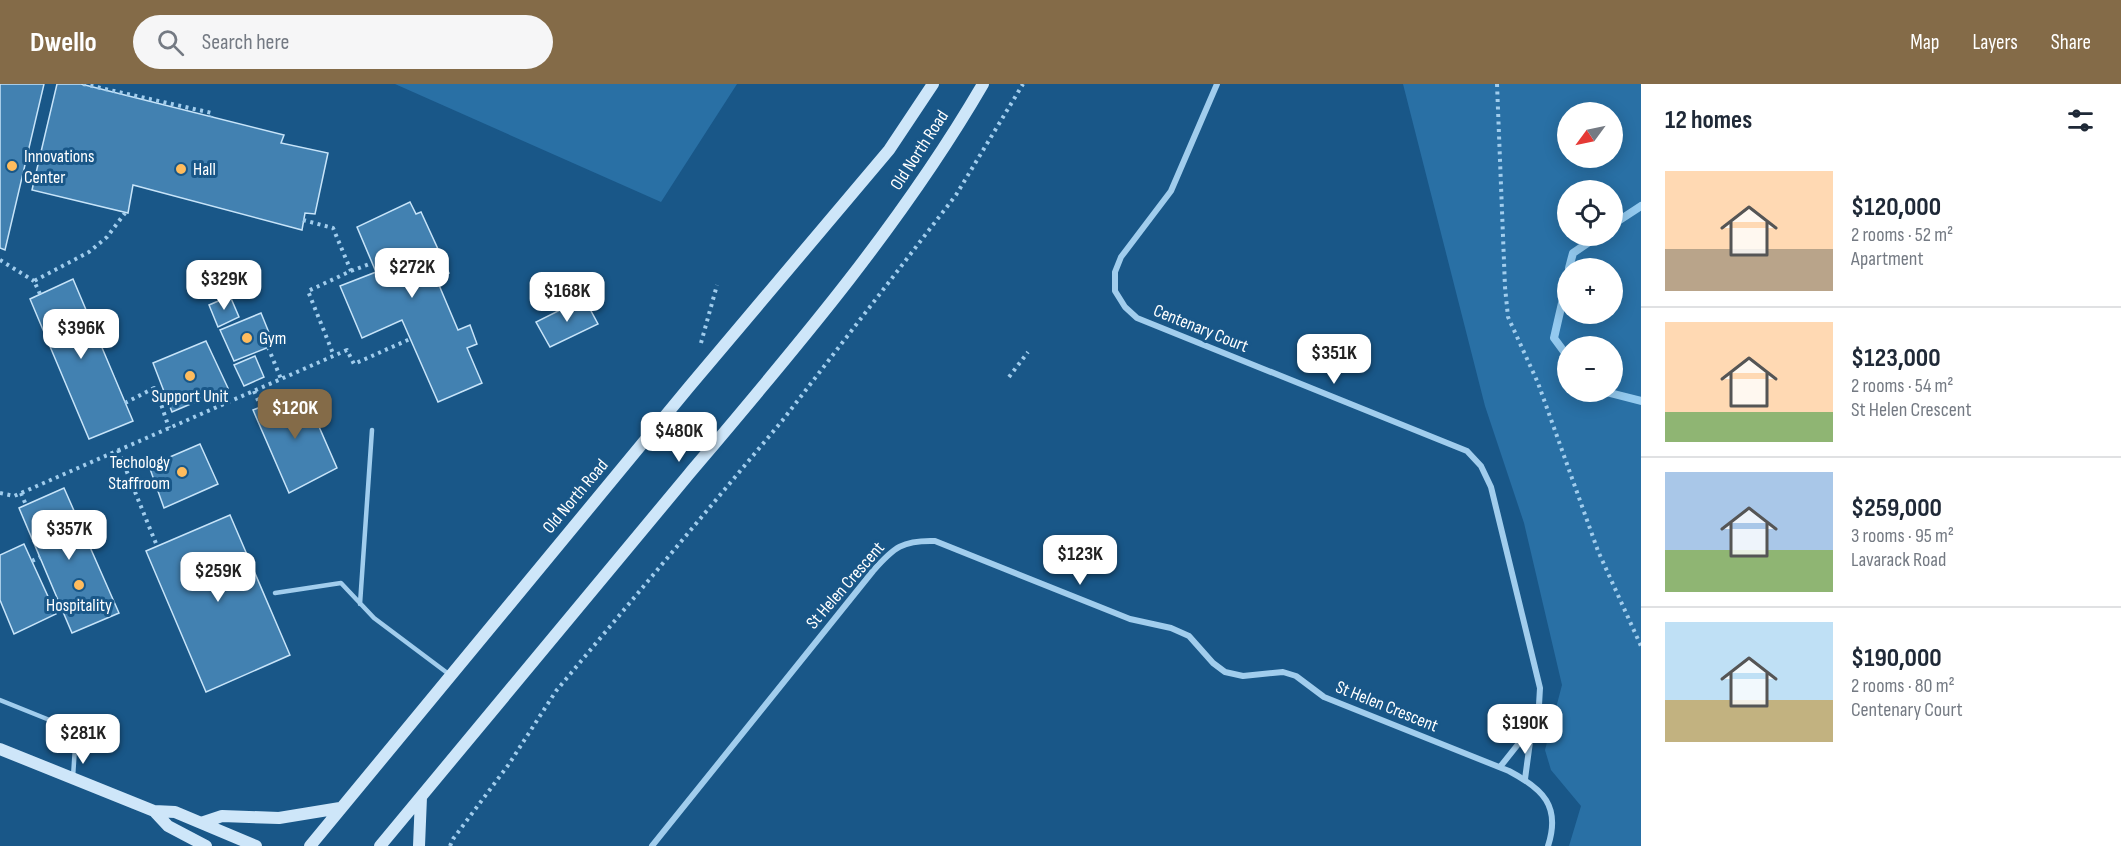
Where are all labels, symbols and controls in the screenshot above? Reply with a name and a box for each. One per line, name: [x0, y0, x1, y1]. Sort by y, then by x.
search box: [133, 15, 553, 69]
text: Dwello: [30, 26, 97, 59]
icon: search: [154, 26, 187, 59]
text: Search here: [202, 29, 289, 56]
text: Map: [1910, 30, 1939, 55]
text: Layers: [1972, 30, 2018, 55]
text: Share: [2051, 30, 2091, 55]
north arrow: [1557, 102, 1623, 168]
map controls: [1557, 102, 1623, 402]
icon: filters: [2064, 104, 2097, 137]
text: 12 homes: [1665, 105, 1752, 136]
street label: Old North Road: [886, 107, 953, 194]
place label: Innovations Center: [24, 146, 94, 188]
marker: Innovations Center: [5, 159, 19, 173]
place label: Hall: [193, 159, 216, 180]
marker: Hall: [174, 162, 188, 176]
button: locate: [1557, 180, 1623, 246]
text: $120,000: [1851, 192, 1941, 223]
icon: home: [1713, 195, 1785, 267]
text: 2 rooms · 52 m²: [1851, 223, 1953, 247]
text: Apartment: [1851, 247, 1924, 271]
pin: $272K: [370, 248, 454, 299]
text: $272K: [389, 255, 435, 279]
button: +: [1557, 258, 1623, 324]
pin: $329K: [182, 260, 266, 311]
text: $329K: [200, 267, 248, 291]
pin: $168K: [525, 272, 609, 323]
text: $168K: [544, 279, 590, 303]
street label: Centenary Court: [1150, 300, 1252, 357]
pin: $396K: [39, 309, 123, 360]
text: $396K: [57, 316, 105, 340]
place label: Gym: [259, 328, 286, 349]
marker: Gym: [240, 331, 254, 345]
pin: $351K: [1292, 334, 1376, 385]
button: −: [1557, 336, 1623, 402]
text: $351K: [1311, 341, 1357, 365]
text: $123,000: [1851, 343, 1941, 374]
icon: home: [1713, 346, 1785, 418]
marker: Support Unit: [183, 369, 197, 383]
text: 2 rooms · 54 m²: [1851, 374, 1953, 398]
place label: Support Unit: [152, 386, 229, 407]
pin: $120K: [253, 389, 337, 440]
text: $120K: [272, 396, 318, 420]
text: St Helen Crescent: [1851, 398, 1972, 422]
pin: $480K: [637, 412, 721, 463]
text: $480K: [655, 419, 703, 443]
place label: Techology Staffroom: [108, 452, 170, 494]
street label: Old North Road: [538, 455, 613, 538]
marker: Techology Staffroom: [175, 465, 189, 479]
text: $259,000: [1851, 493, 1942, 524]
icon: home: [1713, 496, 1785, 568]
pin: $357K: [27, 510, 111, 561]
text: $357K: [46, 517, 92, 541]
text: 3 rooms · 95 m²: [1851, 524, 1954, 548]
pin: $123K: [1038, 535, 1122, 586]
street label: St Helen Crescent: [802, 537, 889, 633]
text: $123K: [1057, 542, 1103, 566]
text: Lavarack Road: [1851, 548, 1946, 572]
pin: $259K: [176, 552, 260, 603]
text: $259K: [194, 559, 242, 583]
marker: Hospitality: [72, 578, 86, 592]
place label: Hospitality: [46, 595, 112, 616]
text: $190,000: [1851, 643, 1942, 674]
icon: home: [1713, 646, 1785, 718]
text: 2 rooms · 80 m²: [1851, 674, 1955, 698]
street label: St Helen Crescent: [1333, 676, 1442, 737]
text: Centenary Court: [1851, 698, 1963, 722]
pin: $190K: [1483, 704, 1567, 755]
text: $190K: [1502, 711, 1548, 735]
pin: $281K: [41, 714, 125, 765]
text: $281K: [60, 721, 106, 745]

